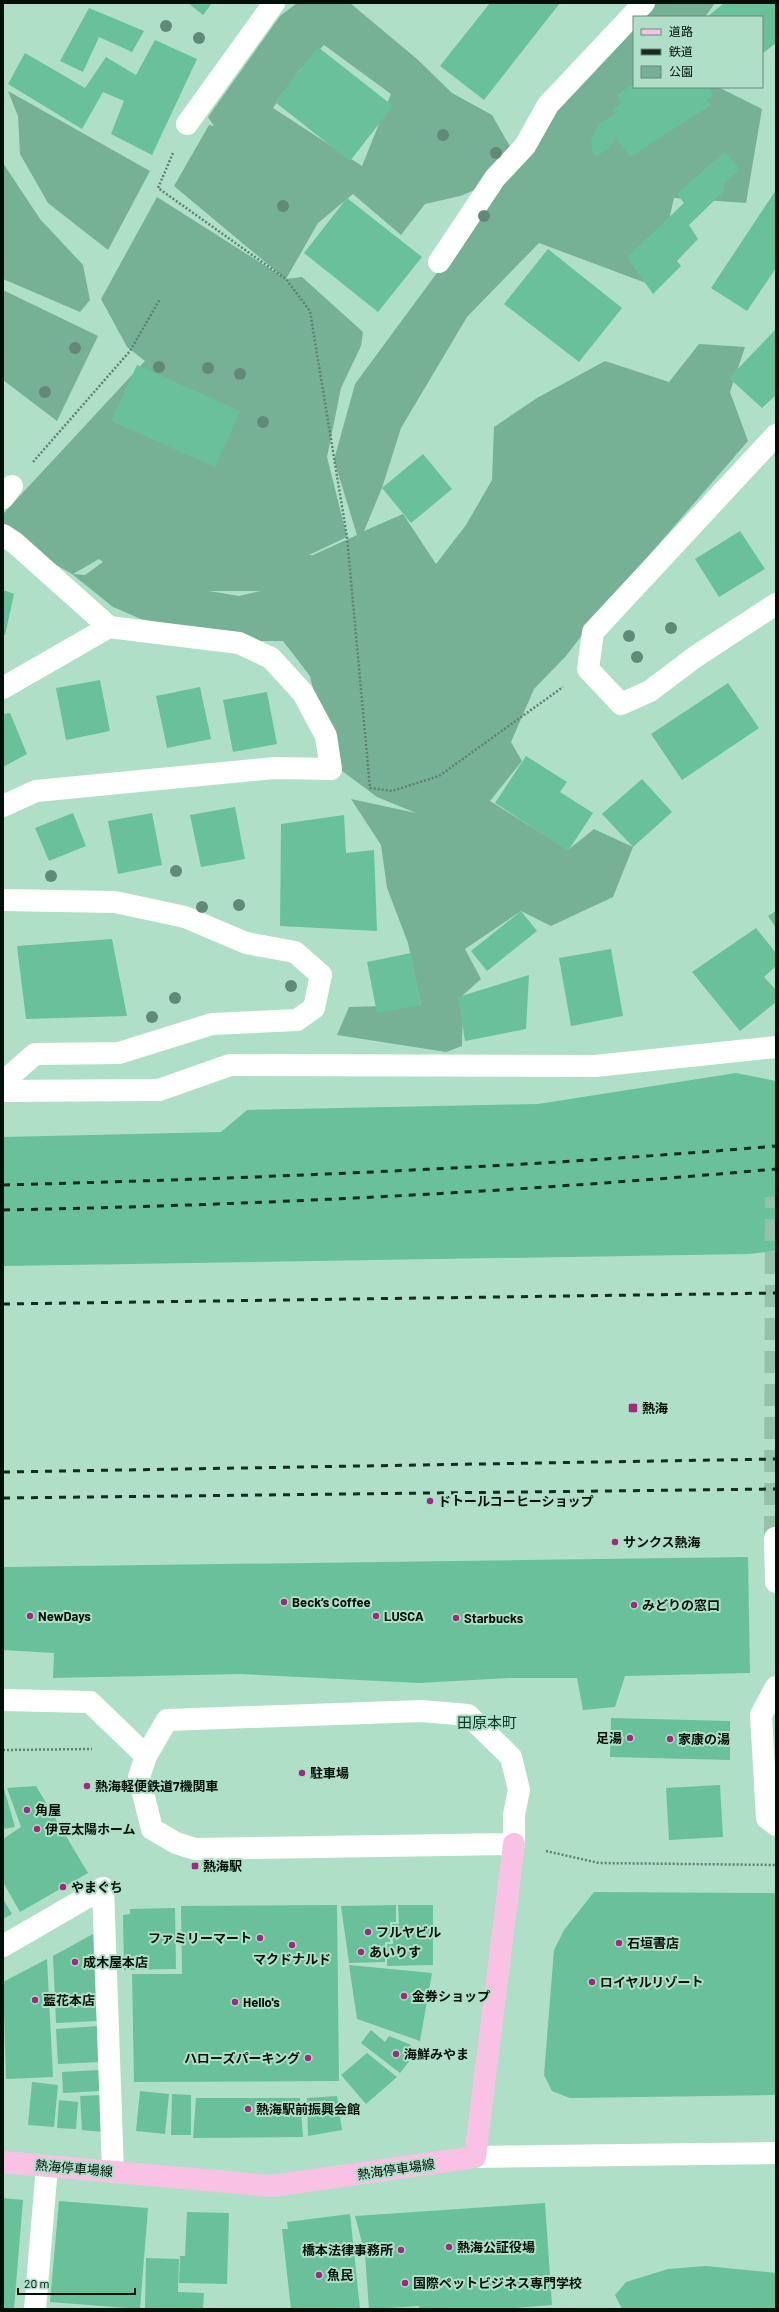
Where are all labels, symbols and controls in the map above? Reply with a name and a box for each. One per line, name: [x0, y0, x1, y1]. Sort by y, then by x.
legend: [633, 16, 763, 88]
text: 道路: [669, 24, 693, 38]
text: 鉄道: [669, 44, 693, 58]
text: 公園: [669, 64, 693, 78]
place label: 熱海: [642, 1400, 668, 1416]
marker: 熱海: [627, 1402, 639, 1414]
place label: ドトールコーヒーショップ: [438, 1493, 593, 1509]
marker: ドトールコーヒーショップ: [425, 1496, 435, 1506]
place label: サンクス熱海: [623, 1534, 701, 1550]
marker: サンクス熱海: [610, 1537, 620, 1547]
place label: Beck’s Coffee: [292, 1594, 371, 1610]
marker: Beck’s Coffee: [279, 1597, 289, 1607]
place label: みどりの窓口: [642, 1597, 720, 1613]
marker: みどりの窓口: [629, 1600, 639, 1610]
place label: NewDays: [38, 1608, 91, 1624]
place label: LUSCA: [384, 1608, 424, 1624]
place label: Starbucks: [464, 1610, 524, 1626]
marker: NewDays: [25, 1611, 35, 1621]
marker: LUSCA: [371, 1611, 381, 1621]
marker: Starbucks: [451, 1613, 461, 1623]
district label: 田原本町: [457, 1713, 517, 1731]
place label: 足湯: [596, 1730, 622, 1746]
place label: 家康の湯: [678, 1731, 730, 1747]
marker: 足湯: [625, 1733, 635, 1743]
marker: 家康の湯: [665, 1734, 675, 1744]
place label: 駐車場: [310, 1765, 349, 1781]
marker: 駐車場: [297, 1768, 307, 1778]
place label: 熱海軽便鉄道7機関車: [95, 1778, 218, 1794]
marker: 熱海軽便鉄道7機関車: [82, 1781, 92, 1791]
place label: 角屋: [35, 1802, 61, 1818]
marker: 角屋: [22, 1805, 32, 1815]
place label: 伊豆太陽ホーム: [45, 1821, 136, 1837]
marker: 伊豆太陽ホーム: [32, 1824, 42, 1834]
place label: 熱海駅: [203, 1858, 242, 1874]
marker: 熱海駅: [190, 1861, 200, 1871]
place label: やまぐち: [71, 1879, 123, 1895]
marker: やまぐち: [58, 1882, 68, 1892]
place label: フルヤビル: [376, 1924, 441, 1940]
marker: フルヤビル: [363, 1927, 373, 1937]
place label: ファミリーマート: [148, 1930, 252, 1946]
marker: ファミリーマート: [255, 1933, 265, 1943]
place label: 石垣書店: [627, 1935, 679, 1951]
marker: 石垣書店: [614, 1938, 624, 1948]
marker: マクドナルド: [287, 1940, 297, 1950]
place label: あいりす: [369, 1944, 421, 1960]
marker: あいりす: [356, 1947, 366, 1957]
place label: マクドナルド: [253, 1951, 331, 1967]
place label: 成木屋本店: [83, 1954, 148, 1970]
marker: 成木屋本店: [70, 1957, 80, 1967]
place label: ロイヤルリゾート: [600, 1974, 704, 1990]
marker: ロイヤルリゾート: [587, 1977, 597, 1987]
place label: 金券ショップ: [412, 1988, 490, 2004]
marker: 金券ショップ: [399, 1991, 409, 2001]
place label: 藍花本店: [43, 1992, 95, 2008]
place label: Hello's: [243, 1994, 280, 2010]
marker: 藍花本店: [30, 1995, 40, 2005]
marker: Hello's: [230, 1997, 240, 2007]
place label: 海鮮みやま: [404, 2046, 469, 2062]
marker: 海鮮みやま: [391, 2049, 401, 2059]
place label: ハローズパーキング: [184, 2050, 300, 2066]
marker: ハローズパーキング: [303, 2053, 313, 2063]
place label: 熱海駅前振興会館: [256, 2101, 360, 2117]
marker: 熱海駅前振興会館: [243, 2104, 253, 2114]
street label: 熱海停車場線: [356, 2156, 436, 2182]
street label: 熱海停車場線: [34, 2157, 114, 2179]
place label: 熱海公証役場: [457, 2239, 535, 2255]
place label: 橋本法律事務所: [302, 2242, 393, 2258]
marker: 熱海公証役場: [444, 2242, 454, 2252]
marker: 橋本法律事務所: [396, 2245, 406, 2255]
place label: 魚民: [327, 2267, 353, 2283]
scale bar: [18, 2270, 135, 2296]
marker: 魚民: [314, 2270, 324, 2280]
place label: 国際ペットビジネス専門学校: [413, 2275, 582, 2291]
text: 20 m: [24, 2276, 50, 2290]
marker: 国際ペットビジネス専門学校: [400, 2278, 410, 2288]

